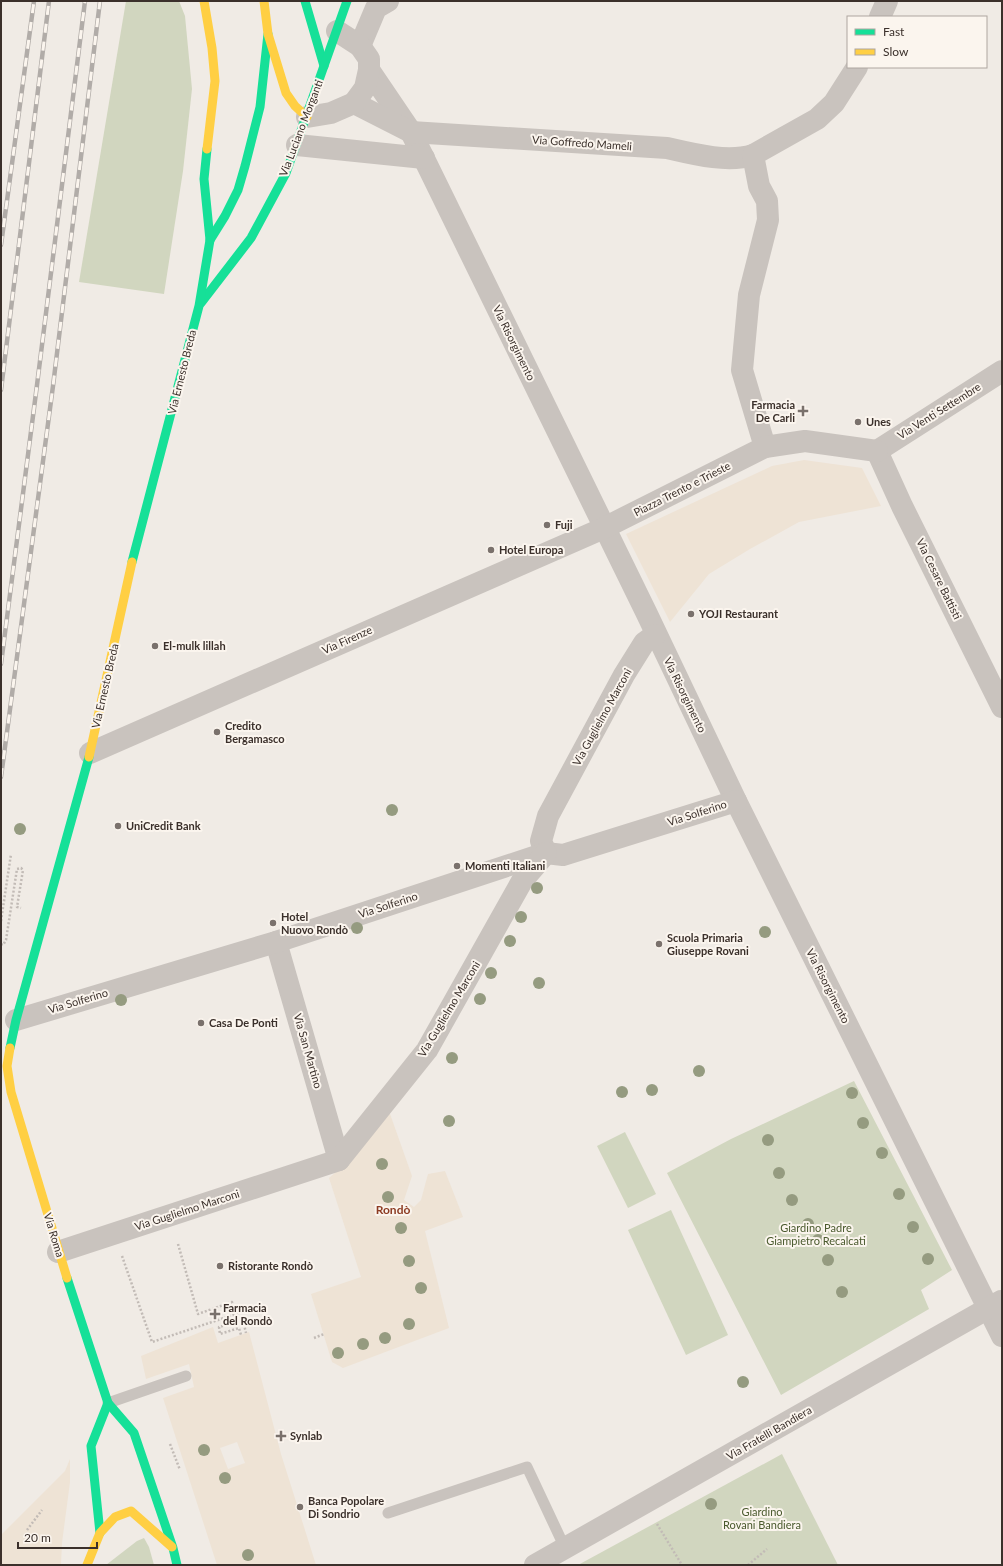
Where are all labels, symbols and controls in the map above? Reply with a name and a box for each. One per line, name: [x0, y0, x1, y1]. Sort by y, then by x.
legend: [847, 16, 987, 68]
text: Fast: [883, 24, 905, 39]
text: Slow: [883, 44, 909, 59]
street label: Via Luciano Morganti: [276, 77, 325, 178]
street label: Via Goffredo Mameli: [532, 133, 633, 153]
street label: Via Risorgimento: [491, 303, 538, 383]
street label: Via Ernesto Breda: [165, 328, 198, 415]
street label: Via Venti Settembre: [895, 380, 983, 441]
place label: Farmacia De Carli: [751, 398, 795, 424]
marker: Farmacia De Carli: [798, 406, 808, 416]
place label: Unes: [866, 415, 891, 428]
marker: Unes: [853, 417, 863, 427]
street label: Piazza Trento e Trieste: [631, 458, 733, 519]
place label: Fuji: [555, 518, 573, 531]
marker: Fuji: [542, 520, 552, 530]
street label: Via Cesare Battisti: [914, 536, 965, 621]
place label: Hotel Europa: [499, 543, 563, 556]
marker: Hotel Europa: [486, 545, 496, 555]
place label: YOJI Restaurant: [698, 607, 779, 620]
marker: YOJI Restaurant: [686, 609, 696, 619]
street label: Via Firenze: [320, 623, 374, 656]
place label: El-mulk lillah: [163, 639, 226, 652]
marker: El-mulk lillah: [150, 641, 160, 651]
street label: Via Ernesto Breda: [88, 642, 121, 729]
street label: Via Risorgimento: [662, 655, 709, 735]
street label: Via Guglielmo Marconi: [569, 665, 634, 768]
place label: Credito Bergamasco: [225, 719, 285, 745]
marker: Credito Bergamasco: [212, 727, 222, 737]
street label: Via Solferino: [666, 797, 728, 828]
place label: UniCredit Bank: [126, 819, 201, 832]
marker: UniCredit Bank: [113, 821, 123, 831]
place label: Momenti Italiani: [465, 859, 546, 872]
marker: Momenti Italiani: [452, 861, 462, 871]
street label: Via Solferino: [357, 889, 419, 920]
place label: Hotel Nuovo Rondò: [281, 910, 348, 936]
marker: Hotel Nuovo Rondò: [268, 918, 278, 928]
place label: Scuola Primaria Giuseppe Rovani: [667, 931, 749, 957]
marker: Scuola Primaria Giuseppe Rovani: [654, 939, 664, 949]
street label: Via Risorgimento: [804, 946, 853, 1025]
street label: Via Guglielmo Marconi: [415, 958, 482, 1059]
street label: Via Solferino: [46, 985, 109, 1016]
street label: Via San Martino: [292, 1012, 325, 1090]
place label: Casa De Ponti: [209, 1016, 278, 1029]
marker: Casa De Ponti: [196, 1018, 206, 1028]
street label: Via Guglielmo Marconi: [133, 1186, 241, 1233]
district label: Rondò: [376, 1202, 410, 1217]
street label: Via Roma: [42, 1211, 67, 1259]
park label: Giardino Padre Giampietro Recalcati: [766, 1221, 866, 1247]
place label: Ristorante Rondò: [228, 1259, 313, 1272]
marker: Ristorante Rondò: [215, 1261, 225, 1271]
place label: Farmacia del Rondò: [223, 1301, 272, 1327]
marker: Farmacia del Rondò: [210, 1309, 220, 1319]
street label: Via Fratelli Bandiera: [724, 1403, 814, 1462]
place label: Synlab: [290, 1429, 322, 1442]
marker: Synlab: [275, 1430, 287, 1442]
place label: Banca Popolare Di Sondrio: [308, 1494, 384, 1520]
marker: Banca Popolare Di Sondrio: [295, 1502, 305, 1512]
park label: Giardino Rovani Bandiera: [723, 1505, 801, 1531]
scale bar: [18, 1524, 97, 1550]
text: 20 m: [24, 1530, 51, 1545]

